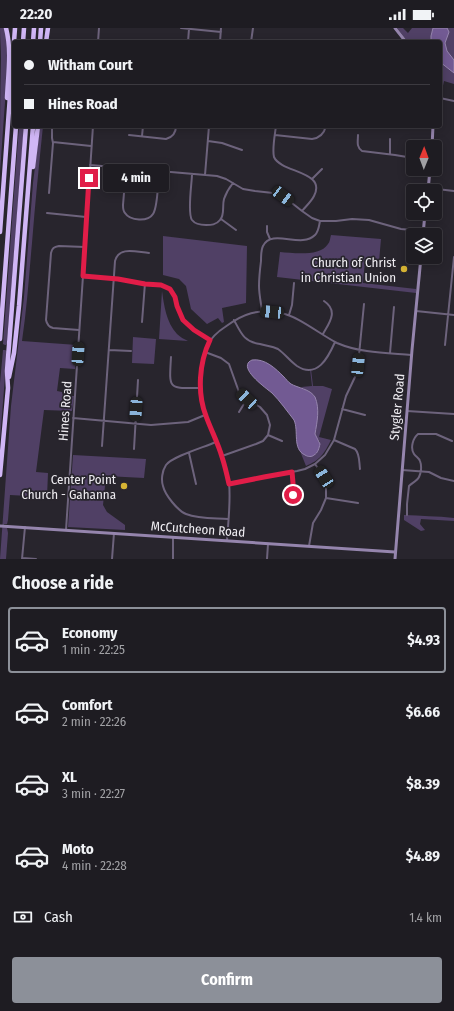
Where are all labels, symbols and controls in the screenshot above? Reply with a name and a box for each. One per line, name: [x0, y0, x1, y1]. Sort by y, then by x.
text: 22:20: [20, 5, 52, 23]
text: Witham Court: [48, 56, 133, 74]
text: Hines Road: [48, 95, 118, 113]
north arrow: [406, 140, 442, 176]
map controls: [406, 140, 442, 264]
callout: 4 min: [103, 164, 169, 192]
route end: [80, 169, 98, 187]
text: 4 min: [121, 170, 151, 185]
car: [270, 184, 296, 208]
button: locate: [406, 184, 442, 220]
button: layers: [406, 228, 442, 264]
place label: Church of Christ in Christian Union: [301, 255, 397, 285]
marker: Church of Christ in Christian Union: [399, 264, 409, 274]
car: [259, 305, 285, 319]
car: [71, 342, 85, 366]
car: [351, 352, 365, 378]
street label: Stygler Road: [387, 373, 407, 441]
street label: Hines Road: [55, 381, 75, 441]
car: [234, 386, 260, 412]
car: [129, 397, 143, 421]
car: [312, 464, 336, 490]
place label: Center Point Church - Gahanna: [21, 472, 117, 502]
marker: Center Point Church - Gahanna: [119, 481, 129, 491]
route start: [284, 486, 302, 504]
street label: McCutcheon Road: [150, 518, 246, 540]
text: Choose a ride: [12, 572, 114, 594]
icon: car: [14, 622, 50, 658]
text: Economy: [62, 624, 117, 642]
text: $4.93: [407, 631, 440, 649]
text: 1 min · 22:25: [62, 642, 125, 657]
icon: car: [14, 694, 50, 730]
text: Comfort: [62, 696, 113, 714]
text: $6.66: [406, 703, 440, 721]
text: 2 min · 22:26: [62, 714, 126, 729]
icon: car: [14, 766, 50, 802]
text: XL: [62, 768, 77, 786]
text: $8.39: [406, 775, 440, 793]
text: 3 min · 22:27: [62, 786, 125, 801]
icon: car: [14, 838, 50, 874]
text: Moto: [62, 840, 94, 858]
text: $4.89: [406, 847, 440, 865]
text: 4 min · 22:28: [62, 858, 127, 873]
icon: cash: [12, 906, 34, 928]
text: Cash: [44, 908, 73, 926]
text: 1.4 km: [409, 910, 442, 925]
button: Confirm: [12, 957, 442, 1003]

